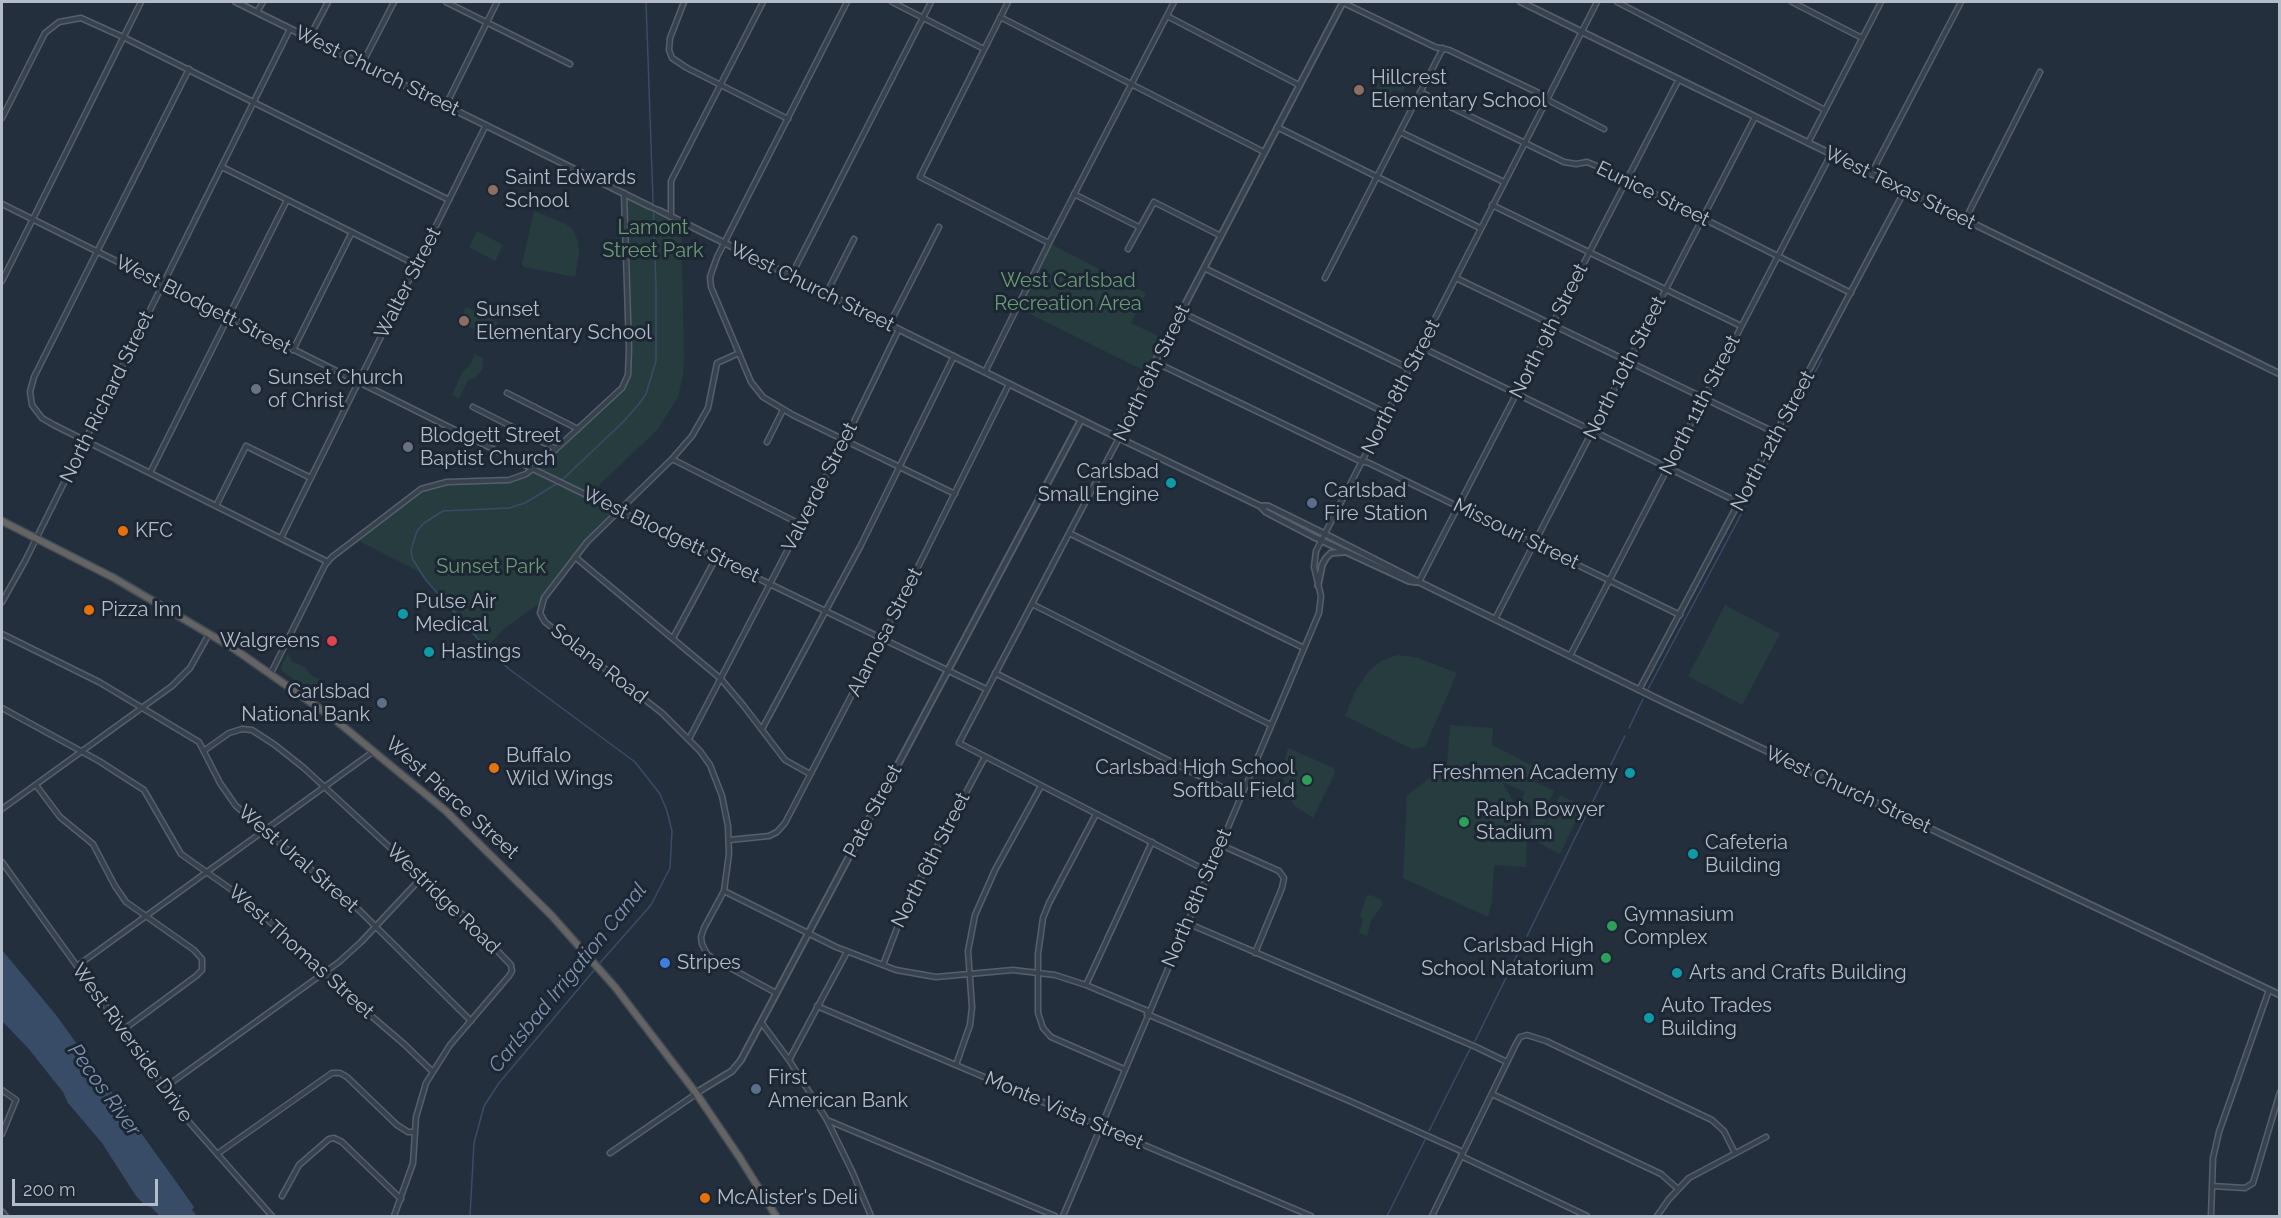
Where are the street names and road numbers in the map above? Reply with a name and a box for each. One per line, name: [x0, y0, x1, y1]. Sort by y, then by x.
street label: West Church Street: [291, 21, 463, 121]
street label: West Texas Street: [1821, 141, 1979, 235]
street label: Eunice Street: [1592, 156, 1714, 232]
street label: Walter Street: [370, 223, 446, 343]
street label: West Church Street: [726, 237, 898, 337]
street label: West Blodgett Street: [111, 250, 295, 360]
street label: North 9th Street: [1505, 259, 1593, 403]
street label: North 10th Street: [1579, 292, 1671, 444]
street label: North 6th Street: [1109, 301, 1195, 445]
street label: North Richard Street: [55, 307, 159, 487]
street label: North 8th Street: [1357, 315, 1445, 459]
street label: North 11th Street: [1654, 331, 1746, 479]
street label: North 12th Street: [1726, 367, 1820, 515]
street label: Valverde Street: [777, 418, 863, 556]
street label: West Blodgett Street: [579, 482, 763, 588]
street label: Missouri Street: [1449, 493, 1583, 575]
street label: Alamosa Street: [842, 564, 928, 700]
street label: Solana Road: [546, 619, 652, 709]
street label: West Pierce Street: [380, 732, 524, 864]
street label: West Church Street: [1761, 741, 1935, 839]
street label: Pate Street: [838, 760, 908, 862]
street label: North 6th Street: [887, 788, 975, 932]
street label: West Ural Street: [233, 800, 363, 918]
street label: North 8th Street: [1157, 825, 1237, 971]
street label: Westridge Road: [381, 839, 505, 959]
street label: West Thomas Street: [223, 880, 379, 1024]
street label: West Riverside Drive: [66, 959, 198, 1127]
street label: Monte Vista Street: [981, 1067, 1147, 1155]

